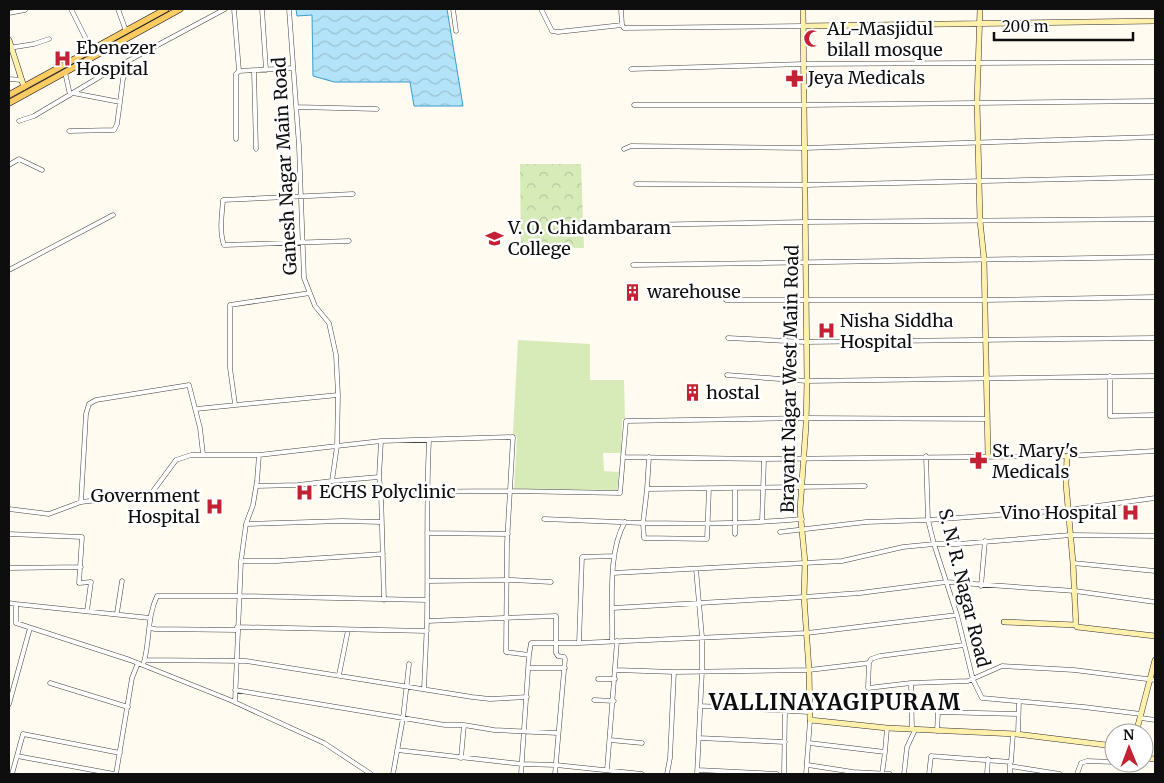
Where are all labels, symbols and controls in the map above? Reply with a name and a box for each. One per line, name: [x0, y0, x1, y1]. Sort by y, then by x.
scale bar: [994, 10, 1133, 42]
place label: AL-Masjidul bilall mosque: [826, 17, 943, 61]
text: 200 m: [1002, 17, 1049, 36]
mosque icon: AL-Masjidul bilall mosque: [803, 29, 823, 49]
place label: Ebenezer Hospital: [76, 36, 157, 80]
hospital icon: Ebenezer Hospital: [52, 48, 72, 68]
street label: Ganesh Nagar Main Road: [267, 56, 302, 276]
place label: Jeya Medicals: [807, 66, 925, 89]
pharmacy icon: Jeya Medicals: [784, 68, 804, 88]
place label: V. O. Chidambaram College: [507, 216, 671, 260]
school or university icon: V. O. Chidambaram College: [484, 228, 504, 248]
street label: Brayant Nagar West Main Road: [776, 244, 803, 513]
place label: warehouse: [646, 280, 741, 303]
building icon: warehouse: [623, 282, 643, 302]
place label: Nisha Siddha Hospital: [840, 309, 954, 353]
hospital icon: Nisha Siddha Hospital: [816, 321, 836, 341]
place label: hostal: [706, 381, 760, 404]
building icon: hostal: [682, 383, 702, 403]
place label: St. Mary's Medicals: [992, 439, 1078, 483]
pharmacy icon: St. Mary's Medicals: [968, 451, 988, 471]
place label: ECHS Polyclinic: [319, 480, 456, 503]
hospital icon: ECHS Polyclinic: [295, 482, 315, 502]
place label: Government Hospital: [91, 484, 200, 528]
hospital icon: Government Hospital: [204, 496, 224, 516]
place label: Vino Hospital: [999, 501, 1117, 524]
hospital icon: Vino Hospital: [1121, 503, 1141, 523]
street label: S. N. R. Nagar Road: [934, 506, 995, 670]
district label: VALLINAYAGIPURAM: [708, 688, 961, 716]
north arrow: [1104, 723, 1154, 773]
text: N: [1123, 726, 1134, 744]

